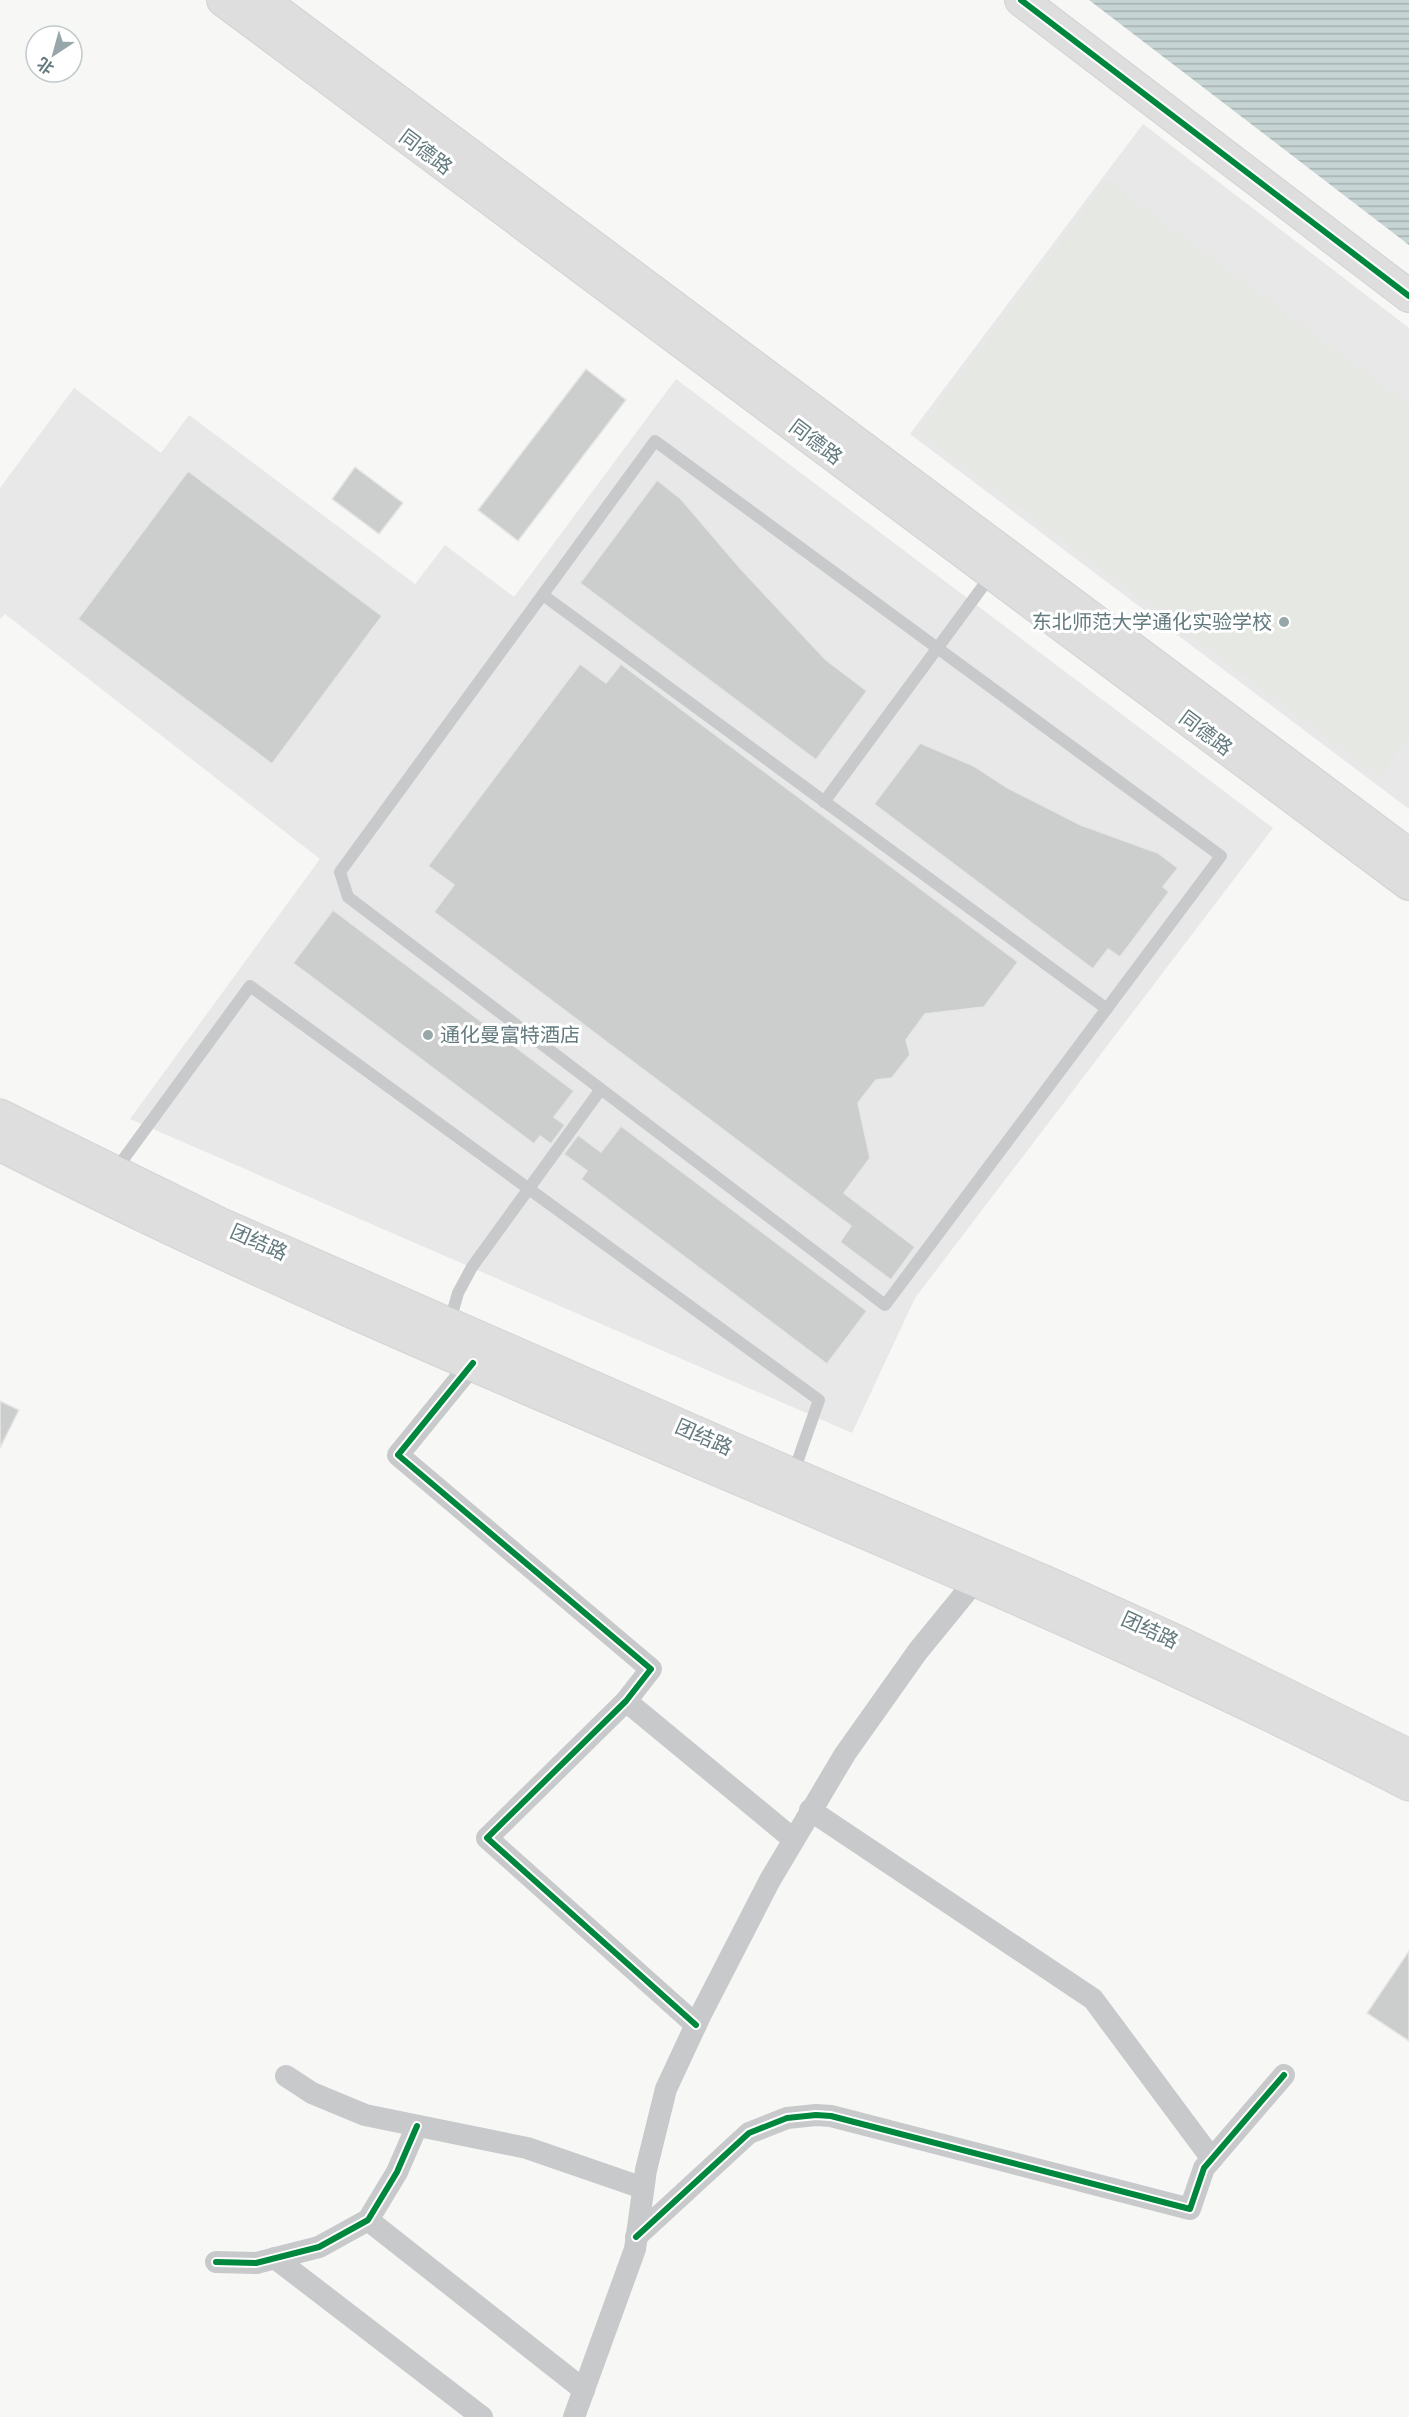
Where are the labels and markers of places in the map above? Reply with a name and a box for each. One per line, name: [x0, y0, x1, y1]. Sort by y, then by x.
place label: 东北师范大学通化实验学校: [1032, 609, 1272, 635]
marker: 东北师范大学通化实验学校: [1277, 615, 1291, 629]
place label: 通化曼富特酒店: [440, 1022, 580, 1048]
marker: 通化曼富特酒店: [421, 1028, 435, 1042]

